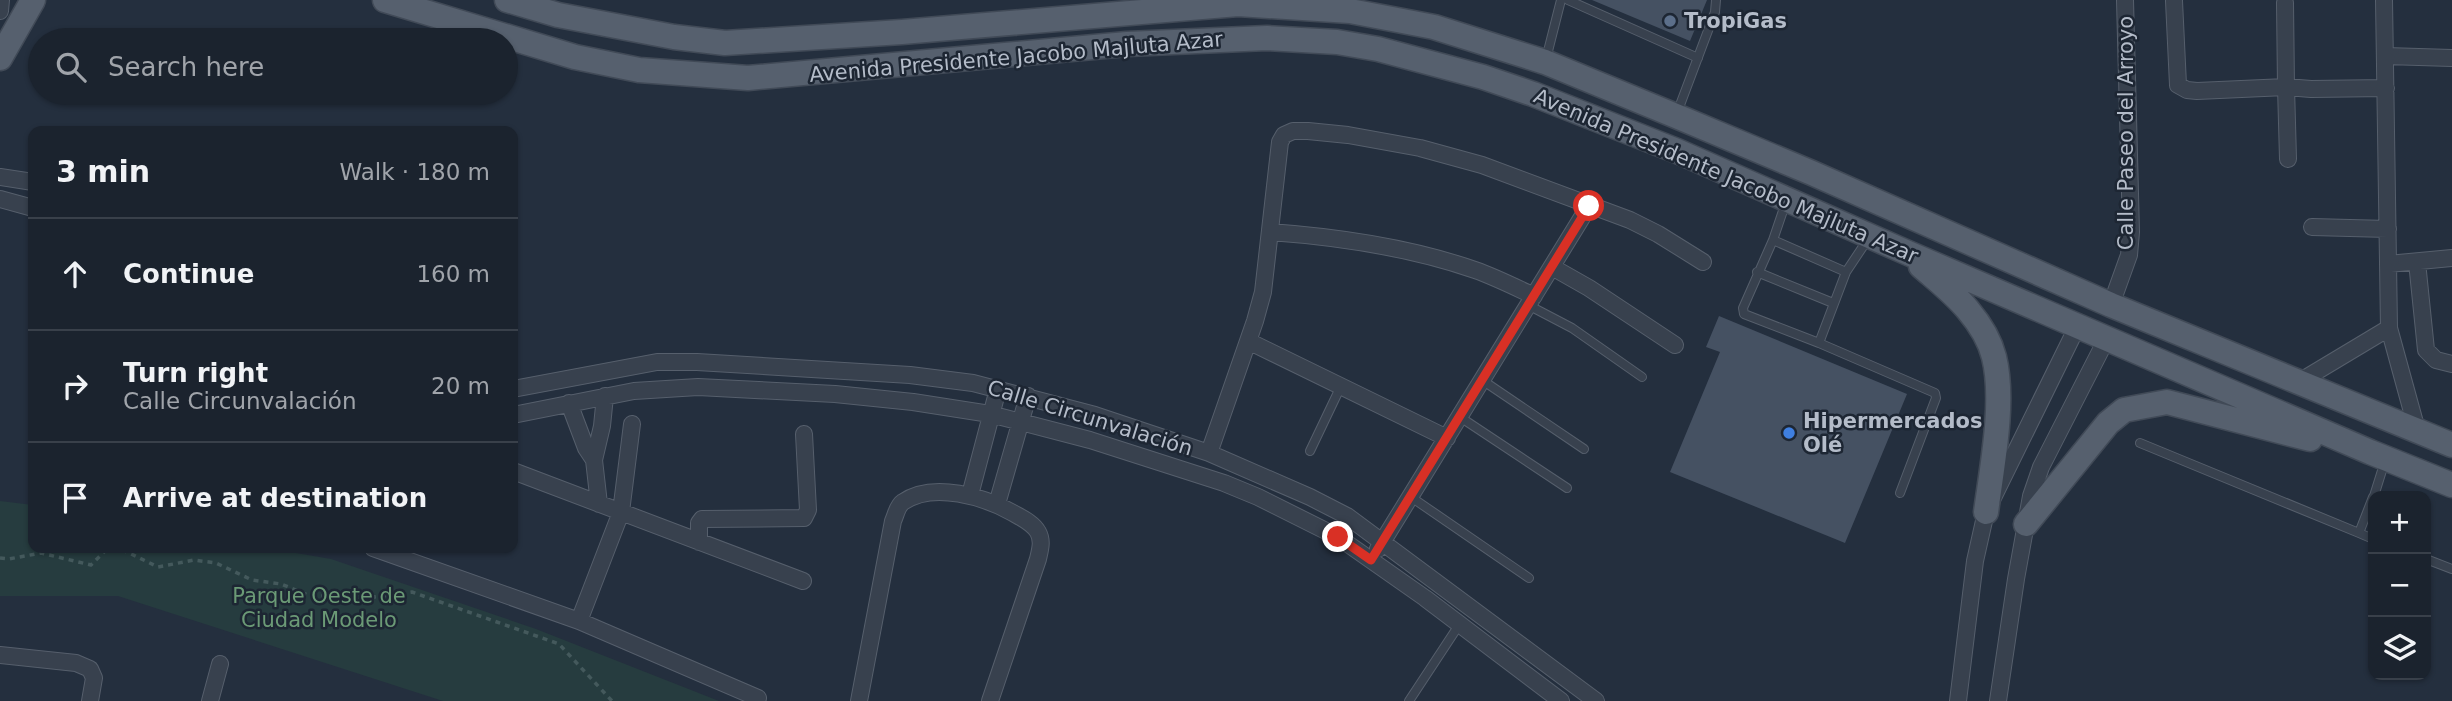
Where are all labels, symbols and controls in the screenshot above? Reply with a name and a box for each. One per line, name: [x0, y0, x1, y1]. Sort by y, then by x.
place label: TropiGas: [1684, 9, 1787, 33]
marker: TropiGas: [1662, 13, 1678, 29]
street label: Calle Paseo del Arroyo: [2114, 16, 2138, 250]
street label: Avenida Presidente Jacobo Majluta Azar: [808, 27, 1224, 87]
search box: [28, 28, 518, 105]
icon: search: [52, 48, 90, 86]
text: Search here: [108, 52, 264, 82]
street label: Avenida Presidente Jacobo Majluta Azar: [1530, 84, 1922, 268]
text: 3 min: [56, 154, 150, 189]
text: Walk · 180 m: [339, 159, 490, 185]
route start: [1573, 190, 1604, 221]
icon: ahead: [56, 255, 94, 293]
text: Continue: [123, 259, 254, 289]
text: 160 m: [416, 261, 490, 287]
text: Turn right: [123, 358, 268, 388]
icon: right: [56, 367, 94, 405]
text: 20 m: [431, 373, 490, 399]
street label: Calle Circunvalación: [985, 375, 1195, 461]
text: Calle Circunvalación: [123, 388, 356, 414]
place label: Hipermercados Olé: [1803, 409, 1982, 457]
marker: Hipermercados Olé: [1781, 425, 1797, 441]
icon: arrive: [56, 479, 94, 517]
text: Arrive at destination: [123, 483, 427, 513]
map controls: [2368, 491, 2431, 680]
button: +: [2368, 491, 2431, 554]
route end: [1322, 521, 1353, 552]
button: −: [2368, 554, 2431, 617]
park label: Parque Oeste de Ciudad Modelo: [232, 584, 406, 632]
button: layers: [2368, 617, 2431, 680]

